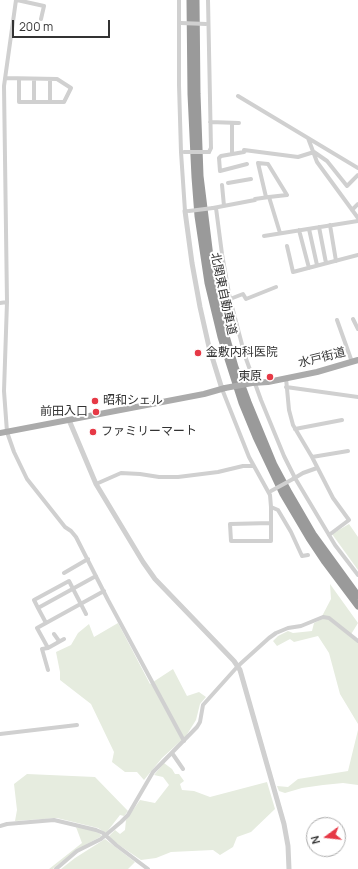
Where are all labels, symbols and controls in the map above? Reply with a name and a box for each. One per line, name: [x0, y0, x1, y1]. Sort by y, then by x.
scale bar: [14, 12, 112, 38]
text: 200 m: [19, 18, 53, 35]
street label: 北関東自動車道: [207, 251, 239, 337]
street label: 水戸街道: [297, 345, 347, 371]
place label: 金敷内科医院: [206, 346, 278, 360]
marker: 金敷内科医院: [193, 348, 203, 358]
place label: 東原: [238, 370, 262, 384]
marker: 東原: [265, 372, 275, 382]
place label: 昭和シェル: [103, 394, 163, 408]
marker: 昭和シェル: [90, 396, 100, 406]
place label: 前田入口: [40, 405, 88, 419]
marker: 前田入口: [91, 407, 101, 417]
place label: ファミリーマート: [101, 425, 197, 439]
marker: ファミリーマート: [88, 427, 98, 437]
north arrow: [306, 817, 346, 857]
text: N: [307, 834, 323, 846]

